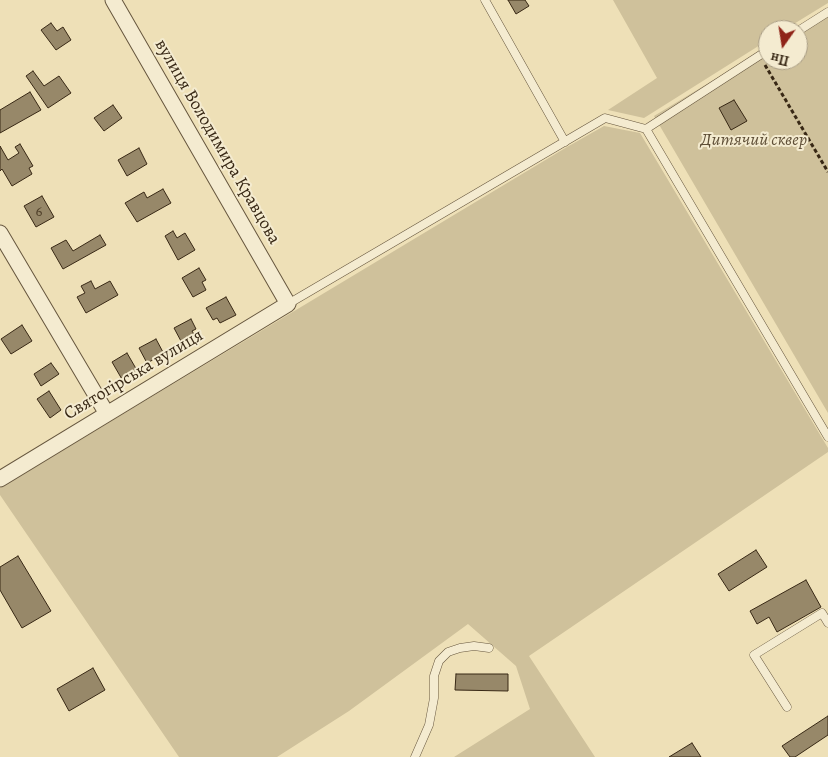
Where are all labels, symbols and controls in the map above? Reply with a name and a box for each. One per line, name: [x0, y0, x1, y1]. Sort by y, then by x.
north arrow: [758, 20, 808, 70]
street label: вулиця Володимира Кравцова: [149, 36, 285, 248]
text: Пн: [769, 48, 791, 70]
park label: Дитячий сквер: [701, 130, 807, 152]
house number: 6: [36, 203, 42, 221]
street label: Святогірська вулиця: [60, 325, 208, 425]

